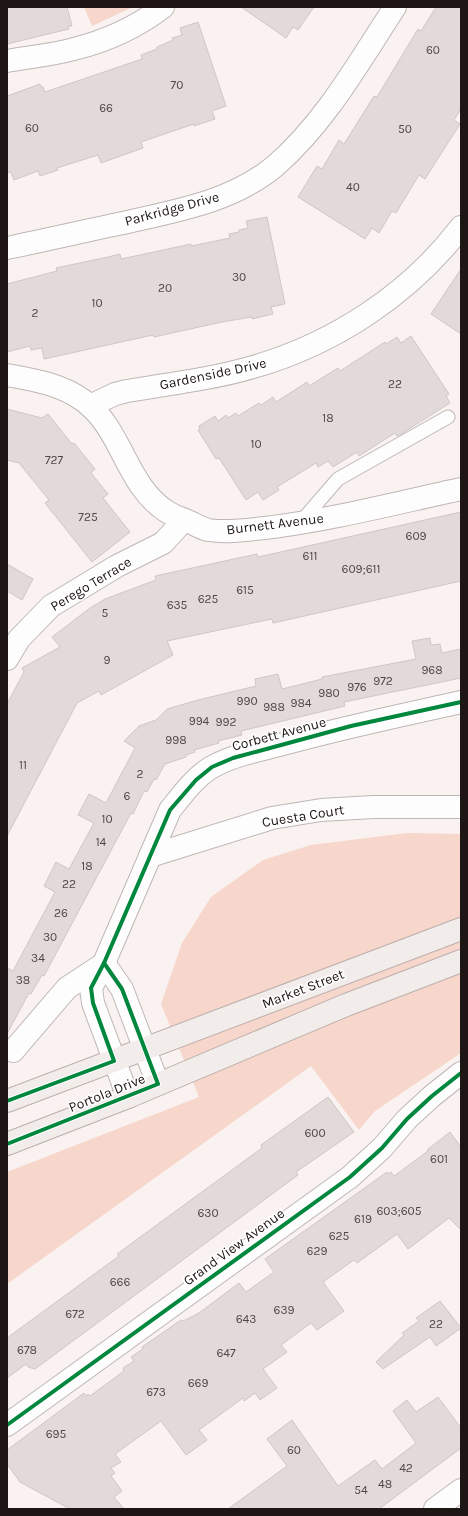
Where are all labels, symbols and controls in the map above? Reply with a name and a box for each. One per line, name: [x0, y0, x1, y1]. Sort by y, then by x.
house number: 60: [426, 43, 440, 57]
house number: 70: [171, 78, 183, 92]
house number: 66: [99, 101, 113, 115]
house number: 60: [25, 121, 39, 135]
house number: 50: [398, 122, 412, 136]
house number: 40: [346, 180, 360, 194]
street label: Parkridge Drive: [123, 188, 221, 230]
house number: 30: [232, 270, 246, 284]
house number: 20: [158, 281, 172, 295]
house number: 10: [91, 296, 103, 310]
house number: 2: [32, 306, 39, 320]
street label: Gardenside Drive: [158, 354, 268, 394]
house number: 22: [388, 377, 402, 391]
house number: 18: [322, 411, 334, 425]
house number: 10: [250, 437, 262, 451]
house number: 727: [45, 453, 63, 467]
house number: 725: [78, 510, 98, 524]
street label: Burnett Avenue: [225, 510, 325, 538]
house number: 609: [406, 529, 427, 543]
house number: 611: [303, 549, 317, 563]
street label: Perego Terrace: [47, 553, 135, 615]
house number: 609;611: [342, 562, 380, 576]
house number: 615: [236, 583, 254, 597]
house number: 625: [198, 592, 219, 606]
house number: 635: [167, 598, 188, 612]
house number: 5: [102, 606, 109, 620]
house number: 9: [104, 653, 111, 667]
house number: 968: [421, 663, 443, 677]
house number: 972: [373, 674, 393, 688]
house number: 976: [347, 680, 367, 694]
house number: 980: [318, 686, 340, 700]
house number: 990: [236, 694, 258, 708]
house number: 984: [290, 696, 312, 710]
house number: 988: [263, 700, 285, 714]
street label: Corbett Avenue: [230, 713, 328, 755]
house number: 994: [189, 714, 210, 728]
house number: 992: [216, 715, 236, 729]
house number: 998: [165, 733, 187, 747]
house number: 11: [19, 758, 27, 772]
house number: 2: [137, 767, 144, 781]
house number: 6: [124, 789, 131, 803]
street label: Cuesta Court: [261, 801, 345, 831]
house number: 10: [101, 812, 113, 826]
house number: 14: [96, 835, 107, 849]
house number: 18: [81, 859, 93, 873]
house number: 22: [62, 877, 76, 891]
house number: 26: [54, 906, 68, 920]
house number: 30: [43, 930, 57, 944]
house number: 34: [31, 951, 45, 965]
street label: Market Street: [259, 966, 347, 1012]
house number: 38: [16, 973, 30, 987]
street label: Portola Drive: [66, 1070, 148, 1116]
house number: 600: [304, 1126, 326, 1140]
house number: 601: [430, 1152, 448, 1166]
house number: 603;605: [377, 1204, 422, 1218]
street label: Grand View Avenue: [180, 1205, 288, 1289]
house number: 630: [197, 1206, 219, 1220]
house number: 619: [354, 1212, 372, 1226]
house number: 625: [329, 1229, 350, 1243]
house number: 629: [307, 1244, 327, 1258]
house number: 666: [110, 1275, 130, 1289]
house number: 639: [274, 1303, 294, 1317]
house number: 672: [65, 1307, 85, 1321]
house number: 643: [236, 1312, 256, 1326]
house number: 22: [429, 1317, 443, 1331]
house number: 678: [17, 1343, 37, 1357]
house number: 647: [216, 1346, 236, 1360]
house number: 669: [188, 1376, 208, 1390]
house number: 673: [146, 1385, 166, 1399]
house number: 695: [46, 1427, 67, 1441]
house number: 60: [287, 1443, 301, 1457]
house number: 42: [399, 1461, 413, 1475]
house number: 48: [378, 1477, 392, 1491]
house number: 54: [354, 1483, 368, 1497]

